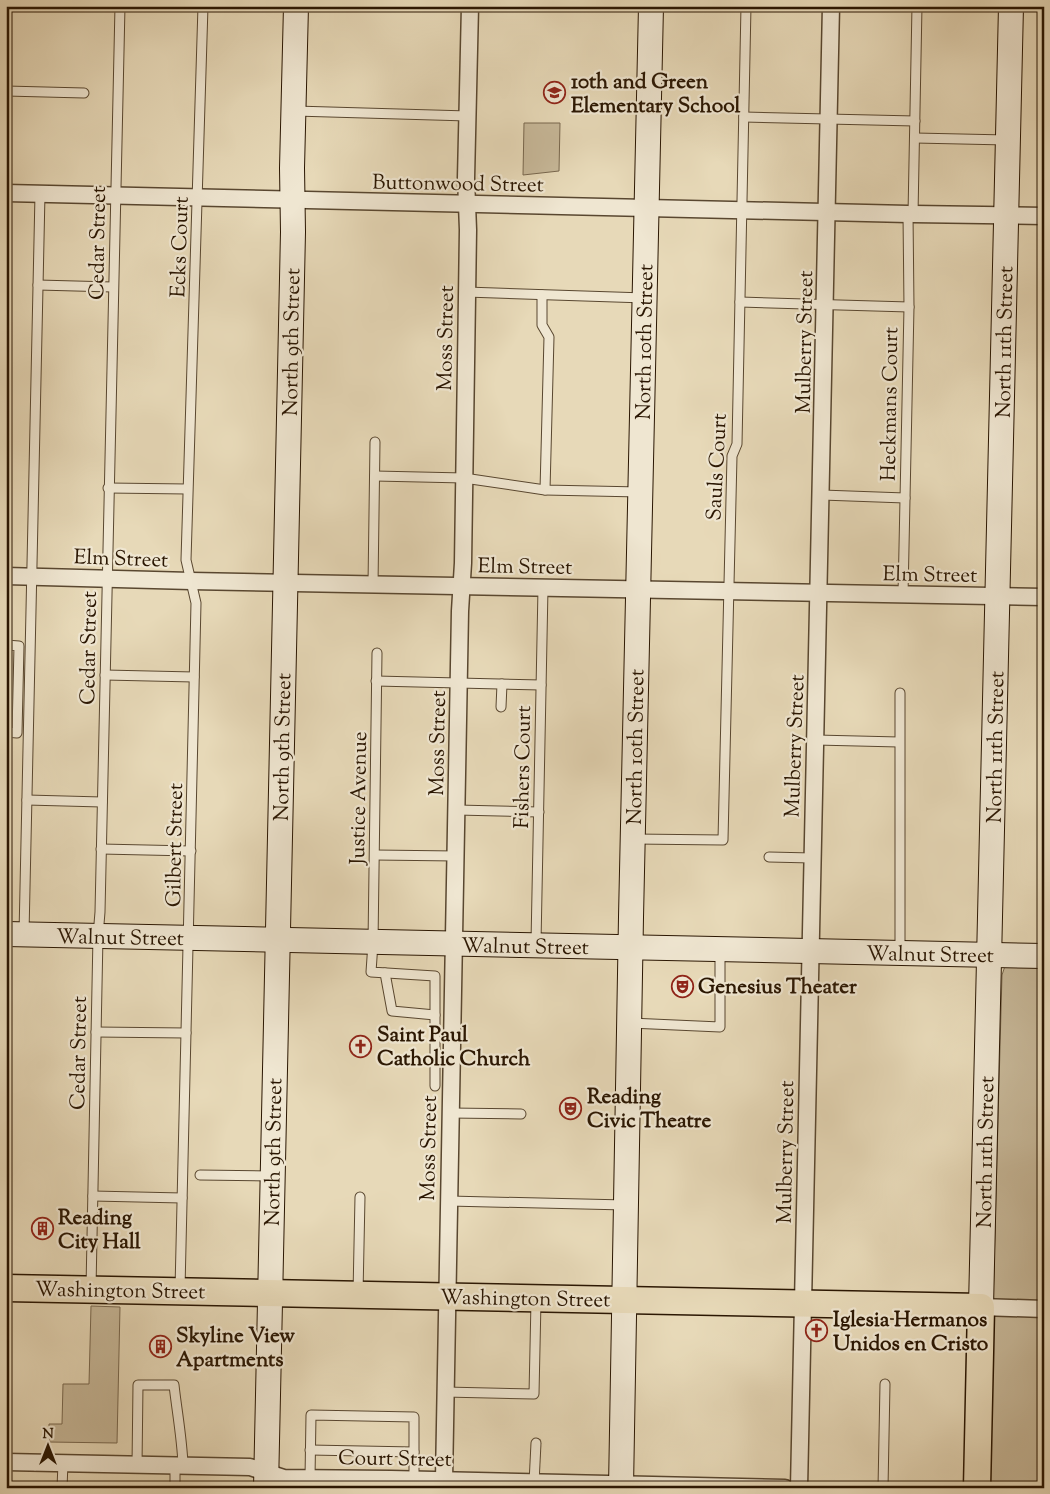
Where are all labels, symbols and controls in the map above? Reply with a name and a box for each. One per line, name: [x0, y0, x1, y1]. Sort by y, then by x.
place label: 10th and Green Elementary School: [571, 68, 741, 122]
school or university icon: 10th and Green Elementary School: [543, 81, 567, 105]
street label: Buttonwood Street: [372, 169, 544, 201]
street label: Cedar Street: [83, 186, 115, 300]
street label: Ecks Court: [164, 196, 198, 298]
street label: North 10th Street: [630, 264, 662, 420]
street label: North 11th Street: [990, 266, 1022, 418]
street label: North 9th Street: [277, 268, 309, 416]
street label: Mulberry Street: [790, 270, 822, 414]
street label: Moss Street: [431, 285, 463, 391]
street label: Heckmans Court: [875, 327, 907, 481]
street label: Sauls Court: [700, 413, 736, 522]
street label: Elm Street: [73, 543, 169, 577]
street label: Elm Street: [477, 552, 573, 584]
street label: Elm Street: [882, 560, 978, 592]
street label: Cedar Street: [74, 591, 106, 705]
street label: North 10th Street: [621, 669, 653, 825]
street label: North 11th Street: [981, 671, 1013, 823]
street label: North 9th Street: [268, 673, 300, 821]
street label: Mulberry Street: [779, 674, 813, 818]
street label: Moss Street: [423, 690, 455, 796]
street label: Fishers Court: [508, 705, 540, 829]
street label: Justice Avenue: [344, 731, 376, 866]
street label: Gilbert Street: [160, 783, 192, 907]
street label: Walnut Street: [56, 923, 184, 955]
street label: Walnut Street: [461, 932, 589, 964]
street label: Walnut Street: [866, 940, 994, 972]
place label: Genesius Theater: [698, 973, 857, 1003]
theatre icon: Genesius Theater: [670, 974, 694, 998]
street label: Cedar Street: [64, 996, 96, 1110]
place label: Saint Paul Catholic Church: [377, 1021, 531, 1075]
church icon: Saint Paul Catholic Church: [349, 1034, 373, 1058]
street label: North 11th Street: [971, 1076, 1003, 1228]
street label: North 9th Street: [259, 1078, 291, 1226]
street label: Mulberry Street: [771, 1080, 803, 1224]
place label: Reading Civic Theatre: [587, 1083, 711, 1137]
street label: Moss Street: [414, 1095, 446, 1201]
theatre icon: Reading Civic Theatre: [559, 1096, 583, 1120]
place label: Reading City Hall: [58, 1204, 141, 1258]
building icon: Reading City Hall: [30, 1217, 54, 1241]
street label: Washington Street: [34, 1276, 205, 1308]
street label: Washington Street: [439, 1284, 610, 1316]
place label: Iglesia Hermanos Unidos en Cristo: [833, 1306, 989, 1360]
church icon: Iglesia Hermanos Unidos en Cristo: [805, 1319, 829, 1343]
place label: Skyline View Apartments: [176, 1322, 295, 1376]
building icon: Skyline View Apartments: [148, 1335, 172, 1359]
north arrow: [22, 1422, 72, 1472]
text: N: [42, 1425, 54, 1445]
street label: Court Street: [338, 1444, 452, 1476]

